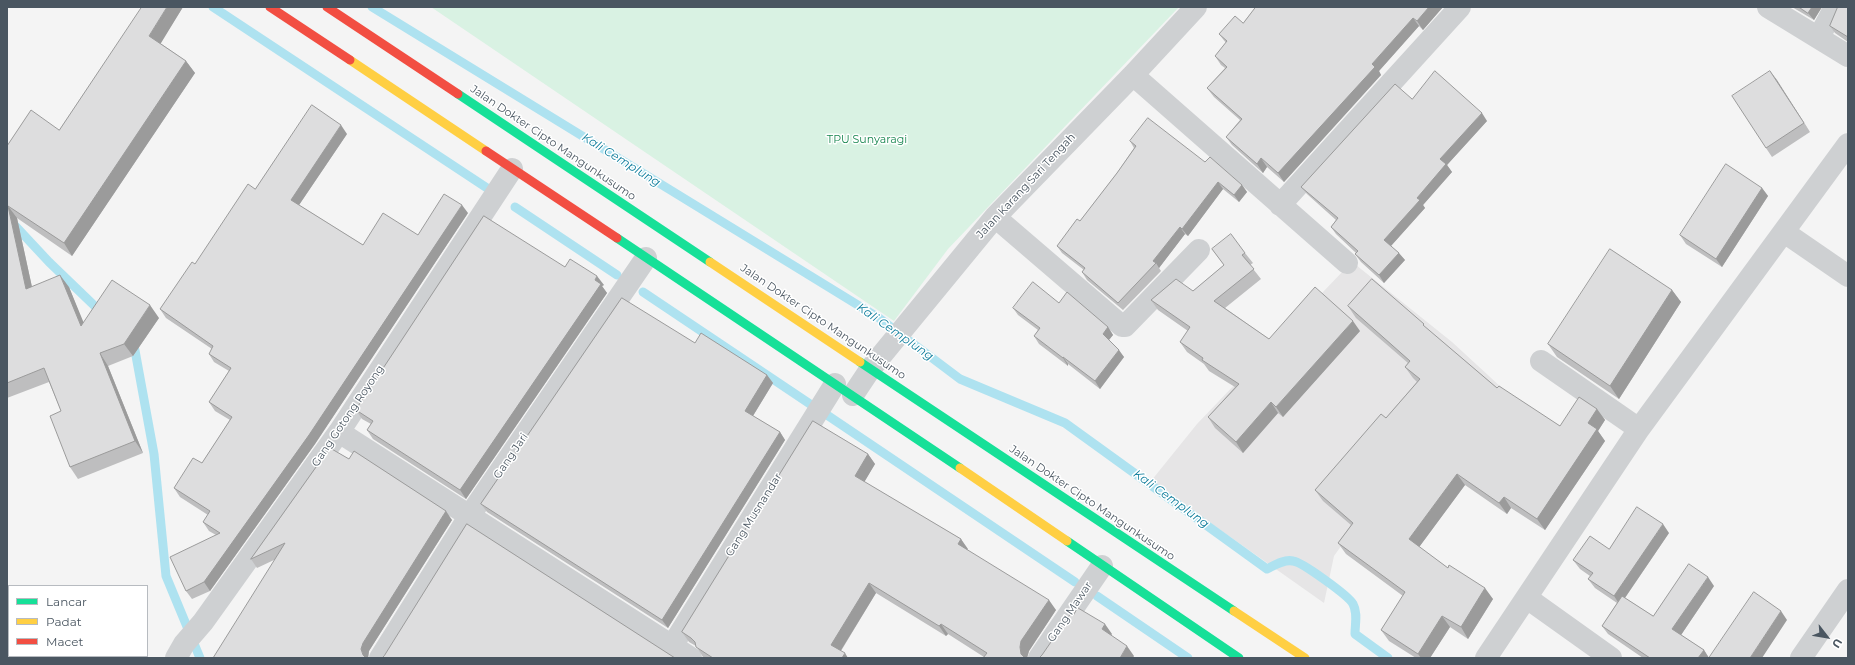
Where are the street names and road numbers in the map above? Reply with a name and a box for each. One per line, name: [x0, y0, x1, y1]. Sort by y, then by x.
street label: Jalan Dokter Cipto Mangunkusumo: [468, 83, 638, 203]
street label: Jalan Karang Sari Tengah: [974, 131, 1078, 241]
street label: Jalan Dokter Cipto Mangunkusumo: [738, 262, 908, 382]
street label: Gang Gotong Royong: [309, 363, 387, 469]
street label: Gang Jari: [491, 431, 531, 481]
street label: Jalan Dokter Cipto Mangunkusumo: [1007, 443, 1177, 563]
street label: Gang Musnandar: [723, 471, 785, 559]
street label: Gang Mawar: [1045, 579, 1095, 645]

